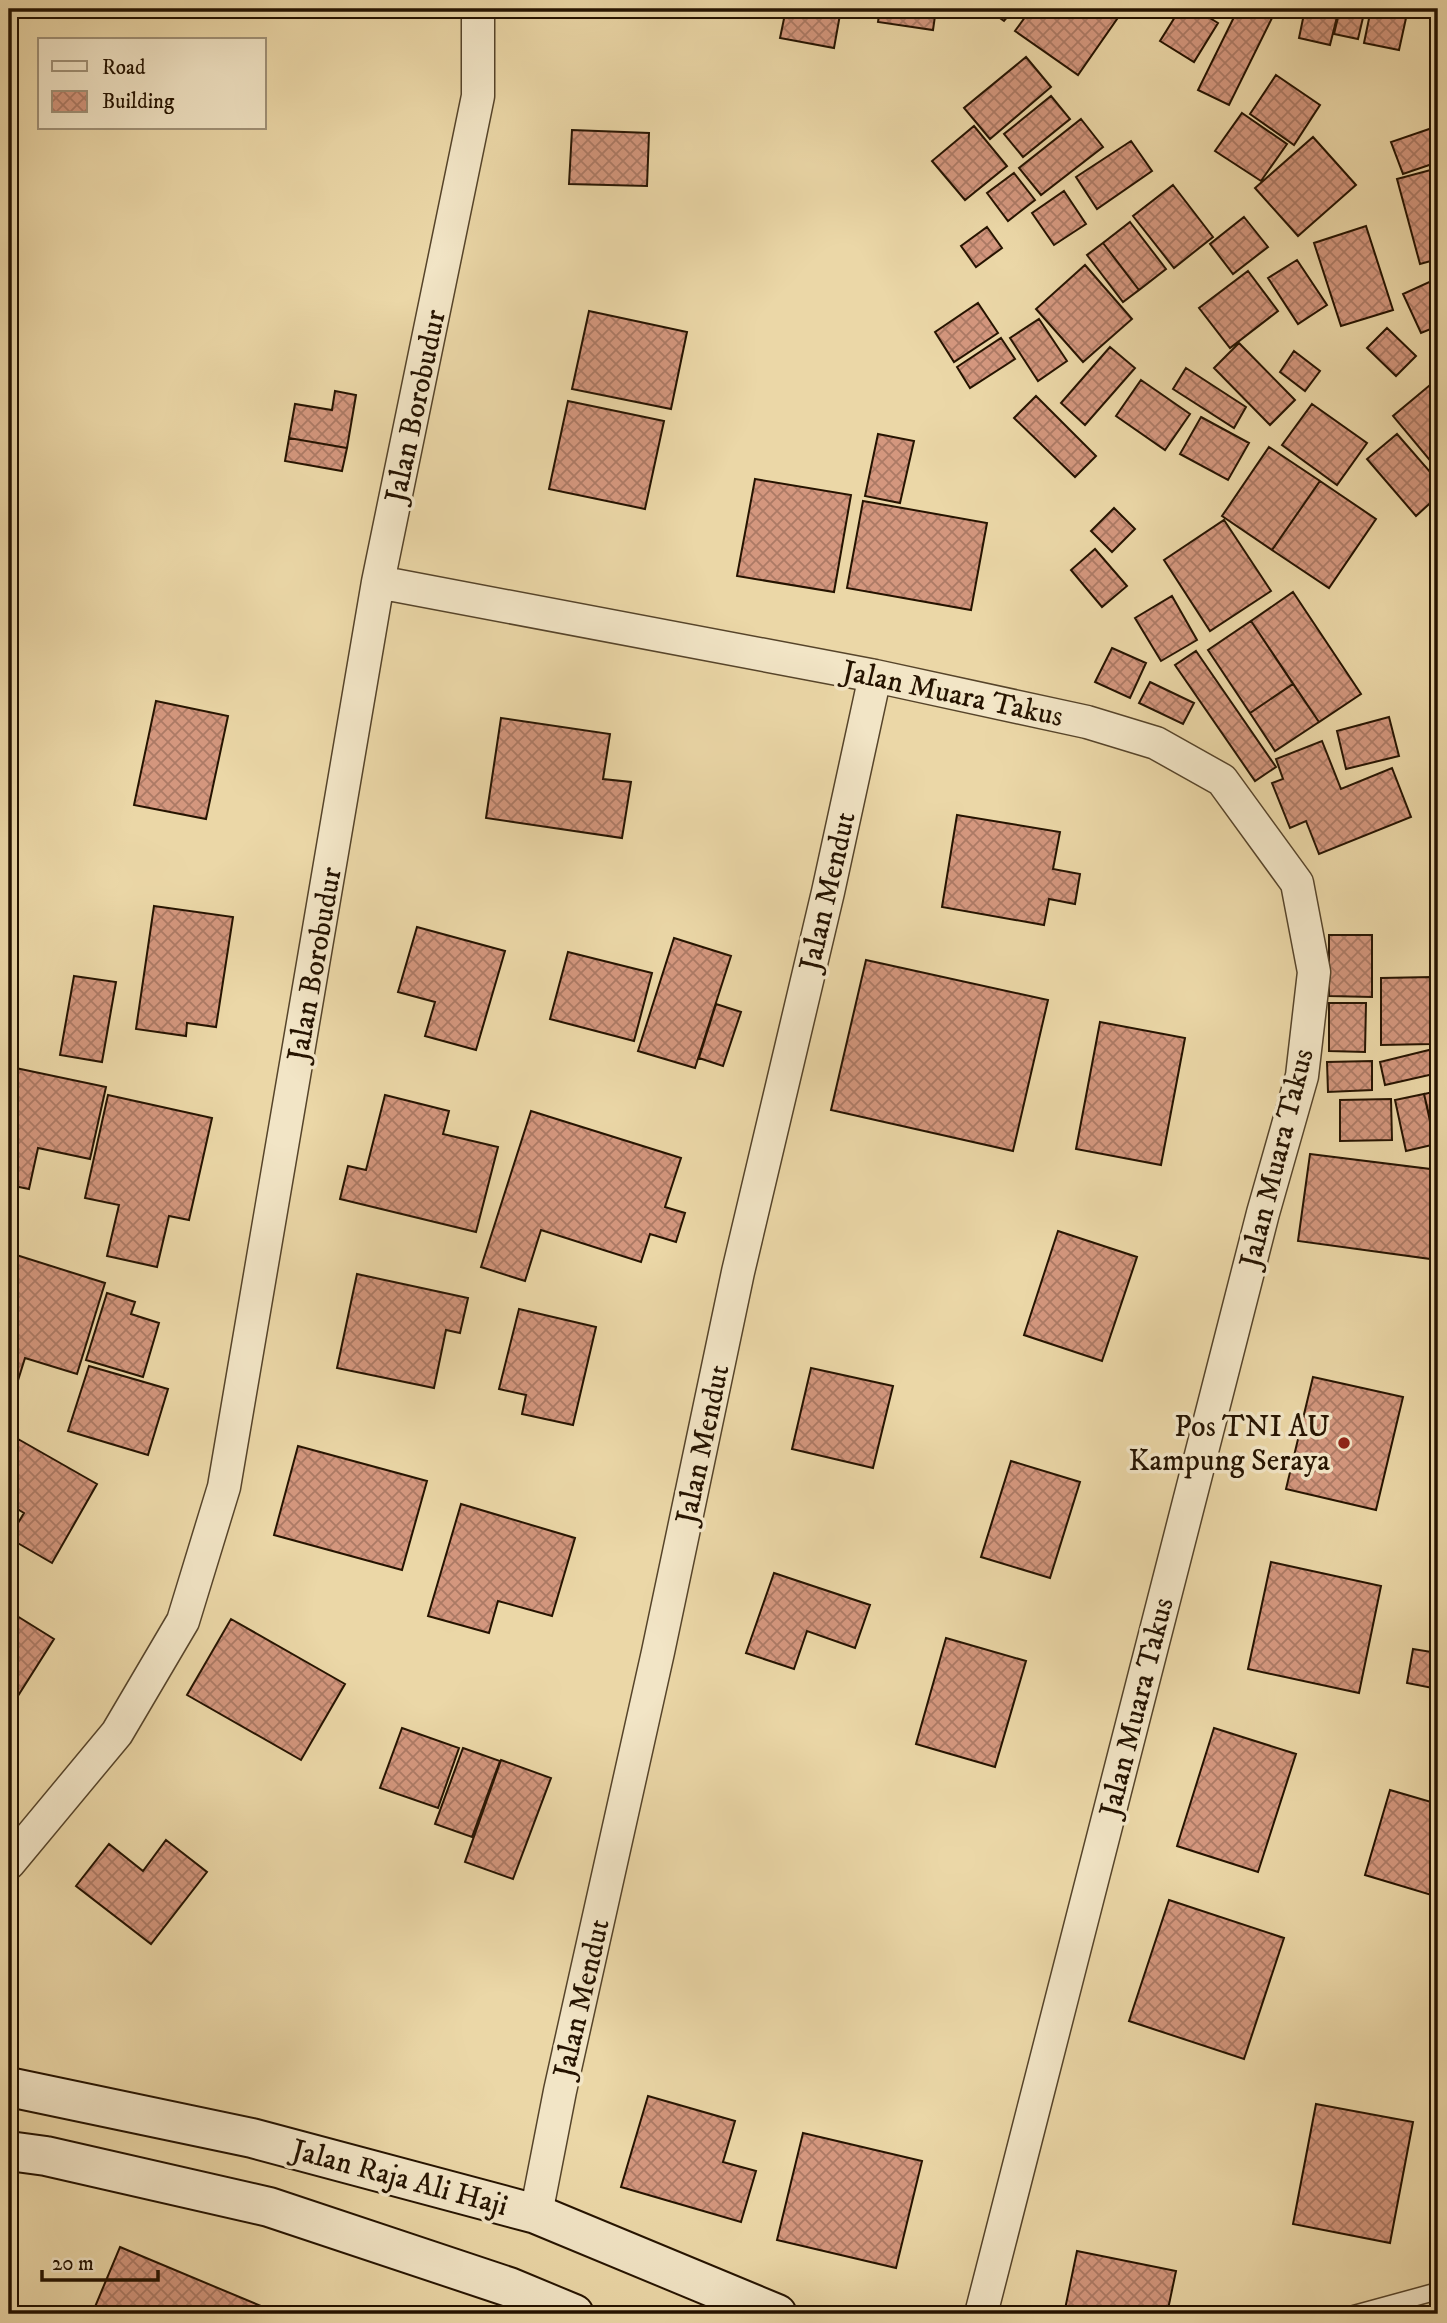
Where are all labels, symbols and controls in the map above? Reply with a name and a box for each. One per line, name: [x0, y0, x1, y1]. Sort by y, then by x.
legend: [38, 38, 266, 130]
text: Road: [102, 55, 146, 81]
text: Building: [102, 89, 175, 115]
street label: Jalan Borobudur: [377, 306, 455, 509]
street label: Jalan Muara Takus: [836, 652, 1066, 736]
street label: Jalan Mendut: [792, 808, 865, 977]
street label: Jalan Borobudur: [280, 864, 351, 1067]
street label: Jalan Muara Takus: [1232, 1045, 1323, 1275]
street label: Jalan Mendut: [668, 1361, 738, 1530]
place label: Pos TNI AU Kampung Seraya: [1128, 1409, 1330, 1480]
marker: Pos TNI AU Kampung Seraya: [1336, 1435, 1352, 1451]
street label: Jalan Muara Takus: [1092, 1594, 1183, 1824]
street label: Jalan Mendut: [546, 1915, 619, 2084]
street label: Jalan Raja Ali Haji: [285, 2131, 512, 2225]
scale bar: [42, 2239, 158, 2283]
text: 20 m: [52, 2251, 94, 2277]

